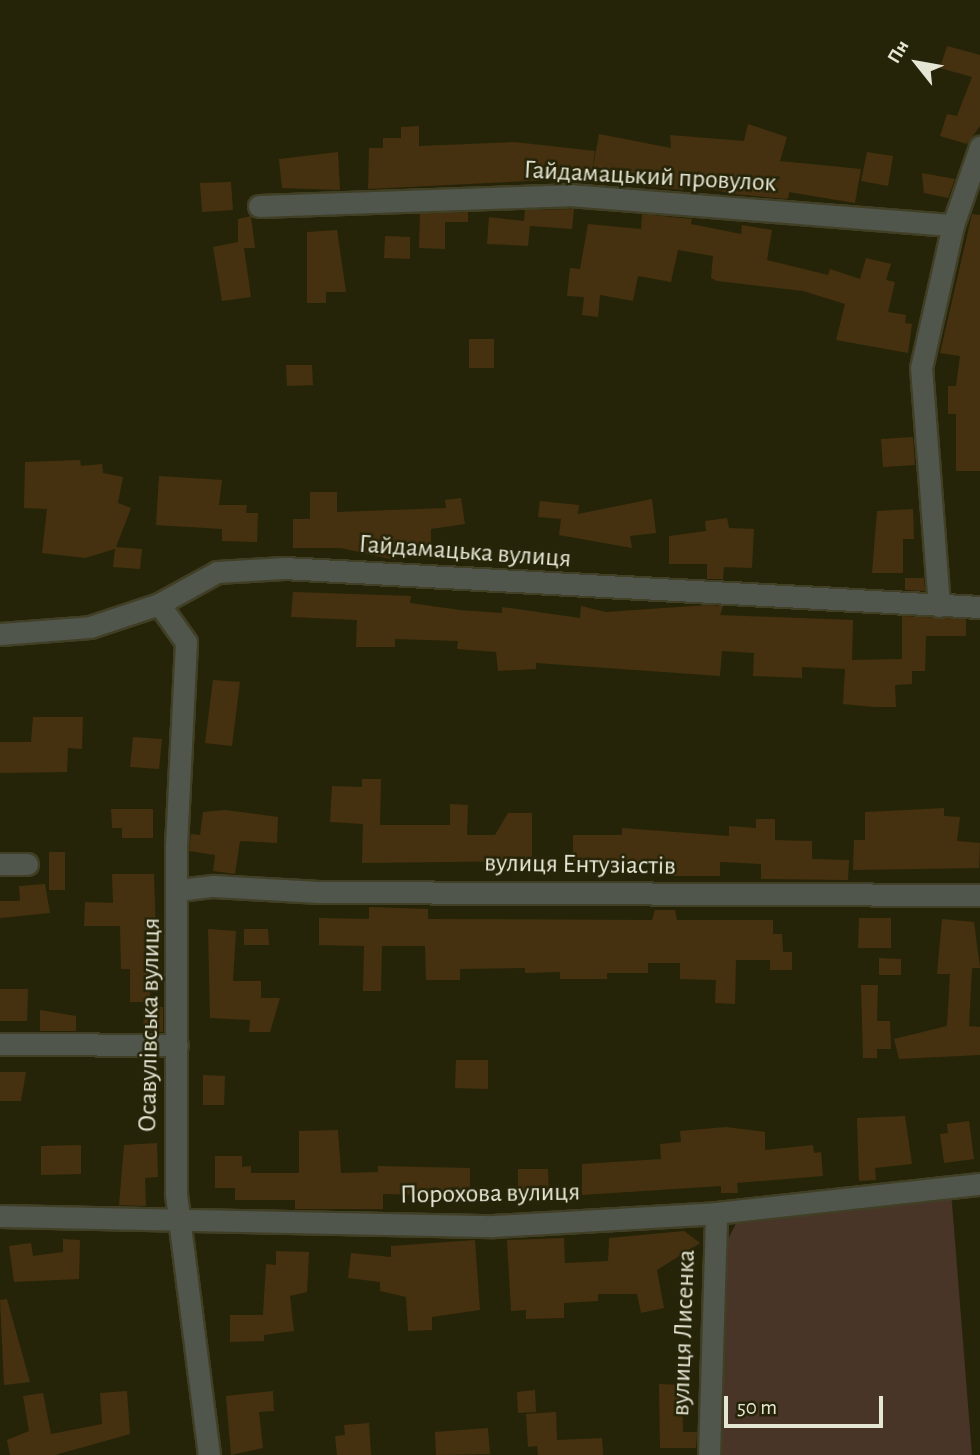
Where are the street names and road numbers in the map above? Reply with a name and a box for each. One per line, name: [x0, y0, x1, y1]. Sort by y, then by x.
street label: Гайдамацький провулок: [523, 155, 777, 199]
street label: Гайдамацька вулиця: [358, 529, 572, 575]
street label: вулиця Ентузіастів: [484, 848, 676, 882]
street label: Осавулівська вулиця: [133, 917, 167, 1133]
street label: Порохова вулиця: [400, 1177, 580, 1211]
street label: вулиця Лисенка: [666, 1249, 702, 1417]

